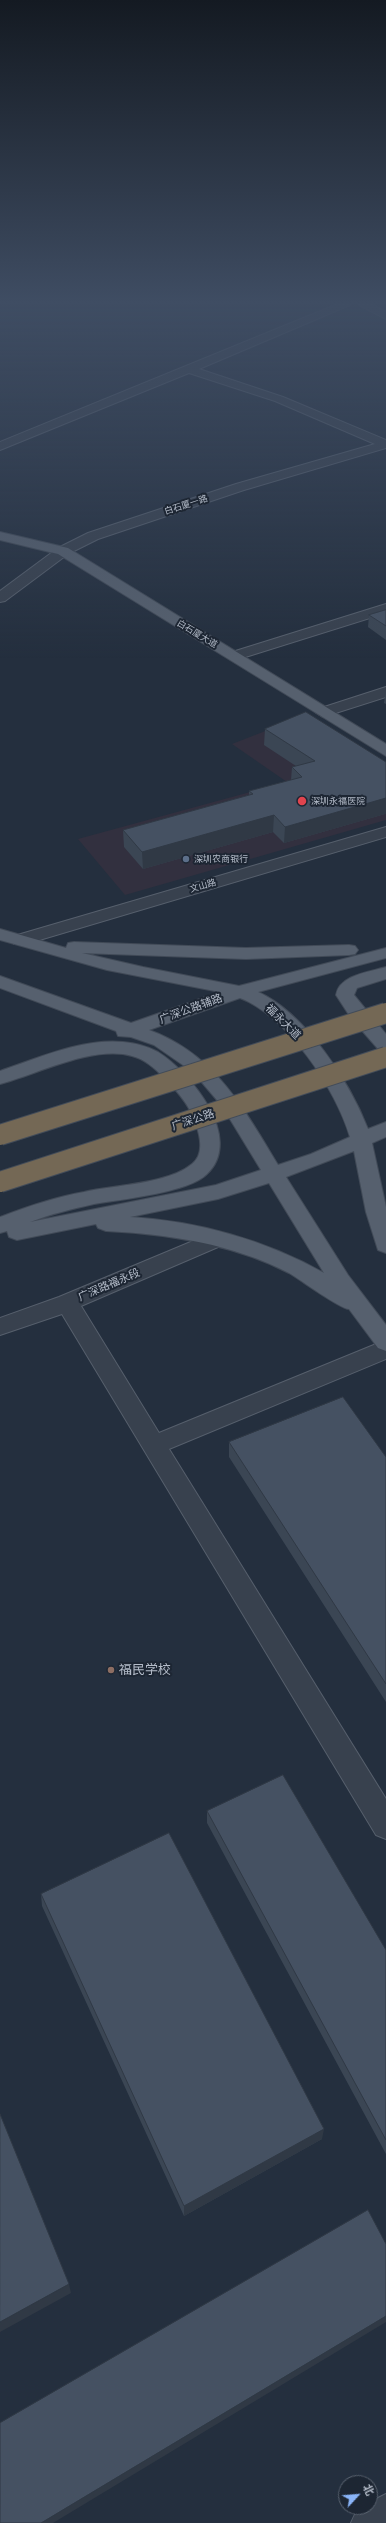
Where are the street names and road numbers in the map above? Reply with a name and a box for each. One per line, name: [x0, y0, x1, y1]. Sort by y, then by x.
street label: 白石厦一路: [163, 493, 209, 517]
street label: 白石厦大道: [175, 618, 219, 650]
street label: 文山路: [189, 877, 217, 895]
street label: 广深公路辅路: [158, 992, 224, 1026]
street label: 福永大道: [263, 1002, 303, 1042]
street label: 广深公路: [170, 1107, 216, 1133]
street label: 广深路福永段: [76, 1266, 142, 1304]

